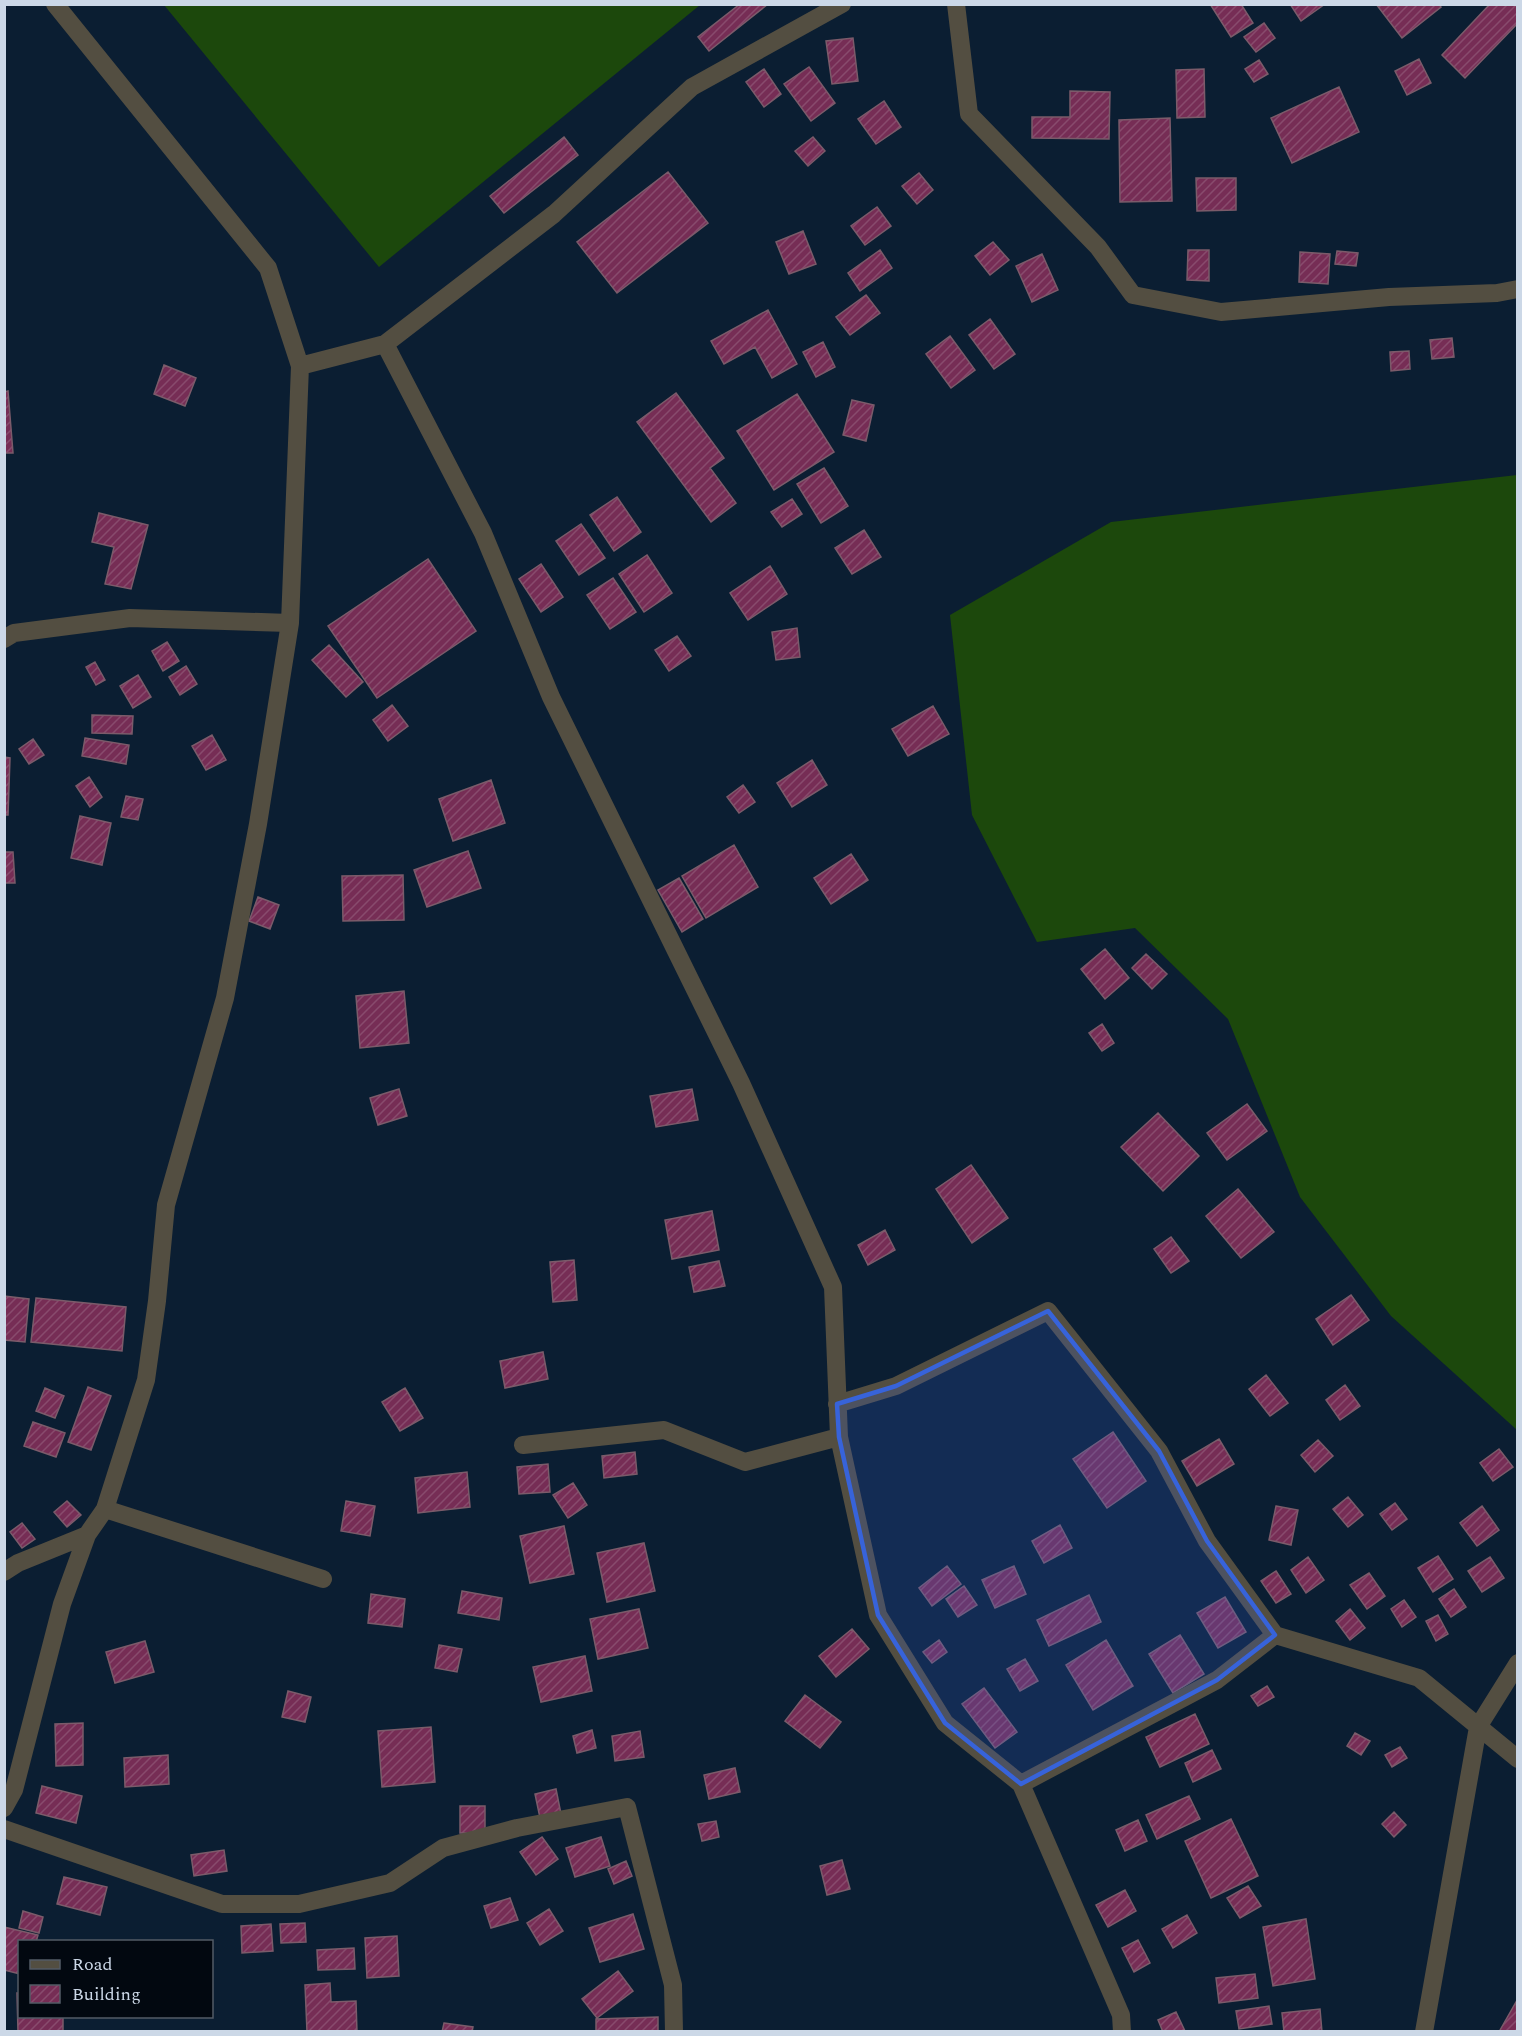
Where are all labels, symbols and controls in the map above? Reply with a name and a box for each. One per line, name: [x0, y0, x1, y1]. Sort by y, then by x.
legend: [18, 1940, 213, 2018]
text: Road: [72, 1951, 113, 1978]
text: Building: [72, 1981, 141, 2008]

